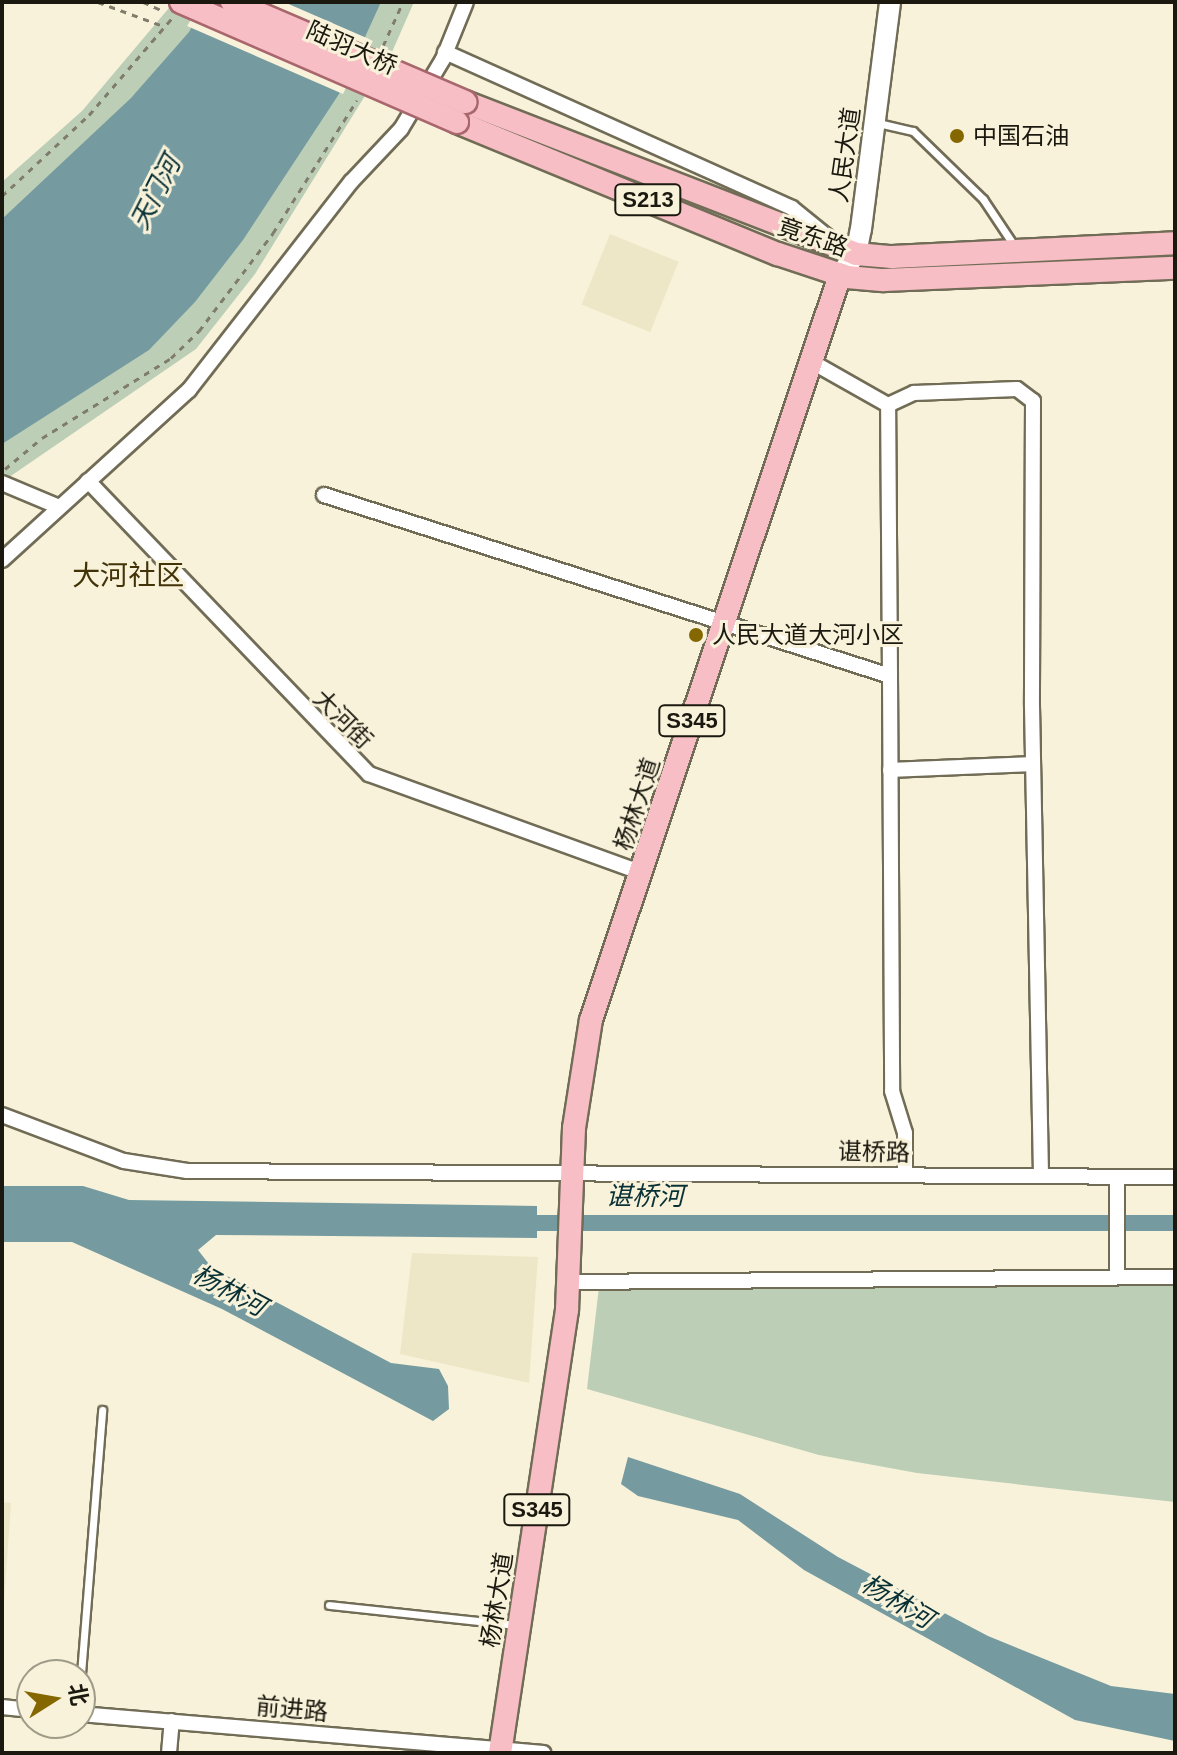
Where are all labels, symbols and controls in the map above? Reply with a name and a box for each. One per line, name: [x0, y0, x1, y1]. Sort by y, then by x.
street label: 陆羽大桥: [302, 15, 402, 81]
street label: 人民大道: [824, 105, 866, 205]
place label: 中国石油: [973, 122, 1069, 150]
marker: 中国石油: [948, 127, 966, 145]
water label: 天门河: [124, 151, 188, 235]
road number: S213: [614, 182, 682, 218]
street label: 竟东路: [774, 212, 852, 262]
district label: 大河社区: [72, 559, 184, 593]
place label: 人民大道大河小区: [712, 621, 904, 649]
marker: 人民大道大河小区: [687, 626, 705, 644]
street label: 大河街: [307, 683, 379, 755]
road number: S345: [658, 703, 726, 739]
street label: 杨林大道: [608, 754, 666, 854]
street label: 谌桥路: [838, 1137, 910, 1167]
water label: 谌桥河: [606, 1181, 684, 1213]
water label: 杨林河: [187, 1259, 271, 1323]
road number: S345: [503, 1492, 571, 1528]
street label: 杨林大道: [475, 1550, 519, 1650]
water label: 杨林河: [856, 1569, 938, 1635]
north arrow: [16, 1659, 96, 1739]
text: 北: [64, 1682, 92, 1708]
street label: 前进路: [255, 1692, 329, 1726]

